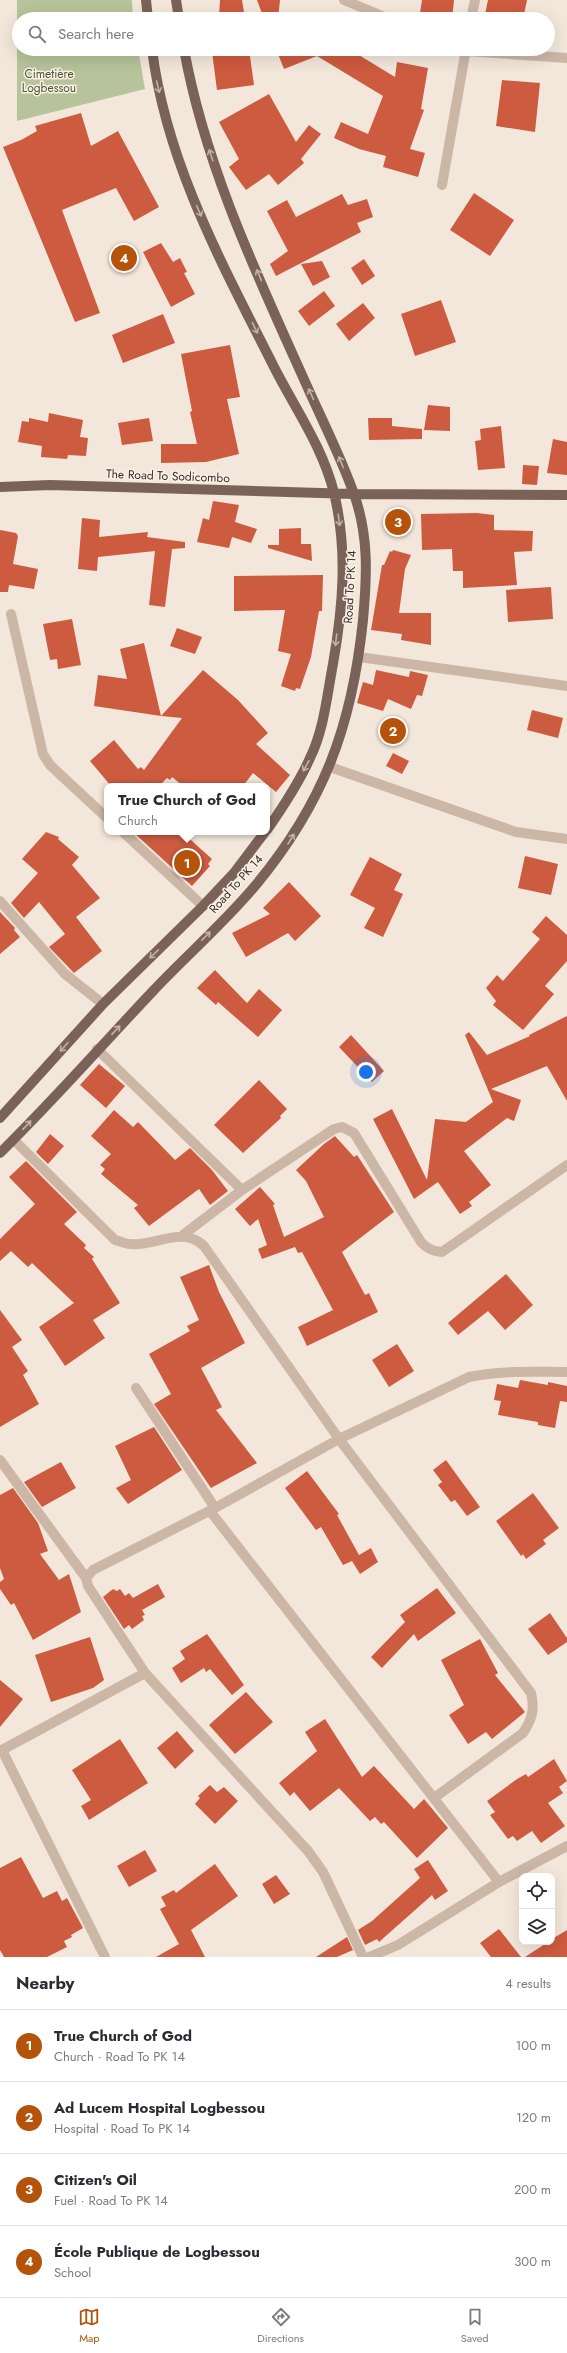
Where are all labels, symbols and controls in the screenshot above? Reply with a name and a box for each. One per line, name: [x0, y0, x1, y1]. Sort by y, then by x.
search box: [12, 12, 555, 56]
icon: search: [26, 23, 48, 45]
text: Search here: [58, 23, 134, 45]
park label: Cimetière Logbessou: [22, 65, 76, 97]
one-way arrow: [155, 81, 163, 94]
one-way arrow: [207, 148, 214, 161]
one-way arrow: [196, 204, 203, 216]
pin: 4: [111, 243, 137, 273]
one-way arrow: [255, 270, 262, 282]
one-way arrow: [252, 322, 259, 334]
one-way arrow: [307, 389, 314, 401]
one-way arrow: [337, 456, 345, 468]
street label: The Road To Sodicombo: [106, 465, 231, 487]
pin: 3: [385, 507, 411, 537]
one-way arrow: [335, 513, 343, 526]
street label: Road To PK 14: [339, 550, 361, 624]
one-way arrow: [332, 633, 340, 646]
pin: 2: [380, 716, 406, 746]
one-way arrow: [302, 760, 309, 772]
popup: [104, 783, 270, 835]
text: True Church of God: [118, 789, 256, 811]
text: Church: [118, 811, 158, 830]
one-way arrow: [287, 833, 295, 845]
pin: 1: [174, 848, 200, 878]
street label: Road To PK 14: [205, 851, 267, 917]
one-way arrow: [201, 931, 211, 941]
one-way arrow: [149, 949, 159, 959]
one-way arrow: [111, 1025, 120, 1035]
one-way arrow: [59, 1042, 69, 1052]
your location: [356, 1062, 376, 1082]
one-way arrow: [22, 1120, 32, 1130]
map controls: [519, 1873, 555, 1945]
button: locate: [519, 1873, 555, 1909]
button: layers: [519, 1909, 555, 1945]
text: Nearby: [16, 1971, 74, 1995]
text: 4 results: [505, 1974, 551, 1993]
text: True Church of God: [54, 2025, 192, 2047]
text: 1: [26, 2036, 32, 2055]
text: 100 m: [516, 2036, 551, 2055]
text: Church · Road To PK 14: [54, 2047, 185, 2066]
text: Ad Lucem Hospital Logbessou: [54, 2097, 265, 2119]
text: 2: [25, 2108, 33, 2127]
text: 120 m: [516, 2108, 551, 2127]
text: Hospital · Road To PK 14: [54, 2119, 190, 2138]
text: Citizen's Oil: [54, 2169, 137, 2191]
text: 3: [25, 2180, 33, 2199]
text: 200 m: [514, 2180, 551, 2199]
text: Fuel · Road To PK 14: [54, 2191, 168, 2210]
text: École Publique de Logbessou: [54, 2241, 260, 2263]
text: 4: [24, 2252, 34, 2271]
text: 300 m: [514, 2252, 551, 2271]
text: School: [54, 2263, 91, 2282]
tab: Map: [78, 2306, 100, 2346]
tab: Directions: [257, 2306, 304, 2346]
tab: Saved: [461, 2306, 489, 2346]

